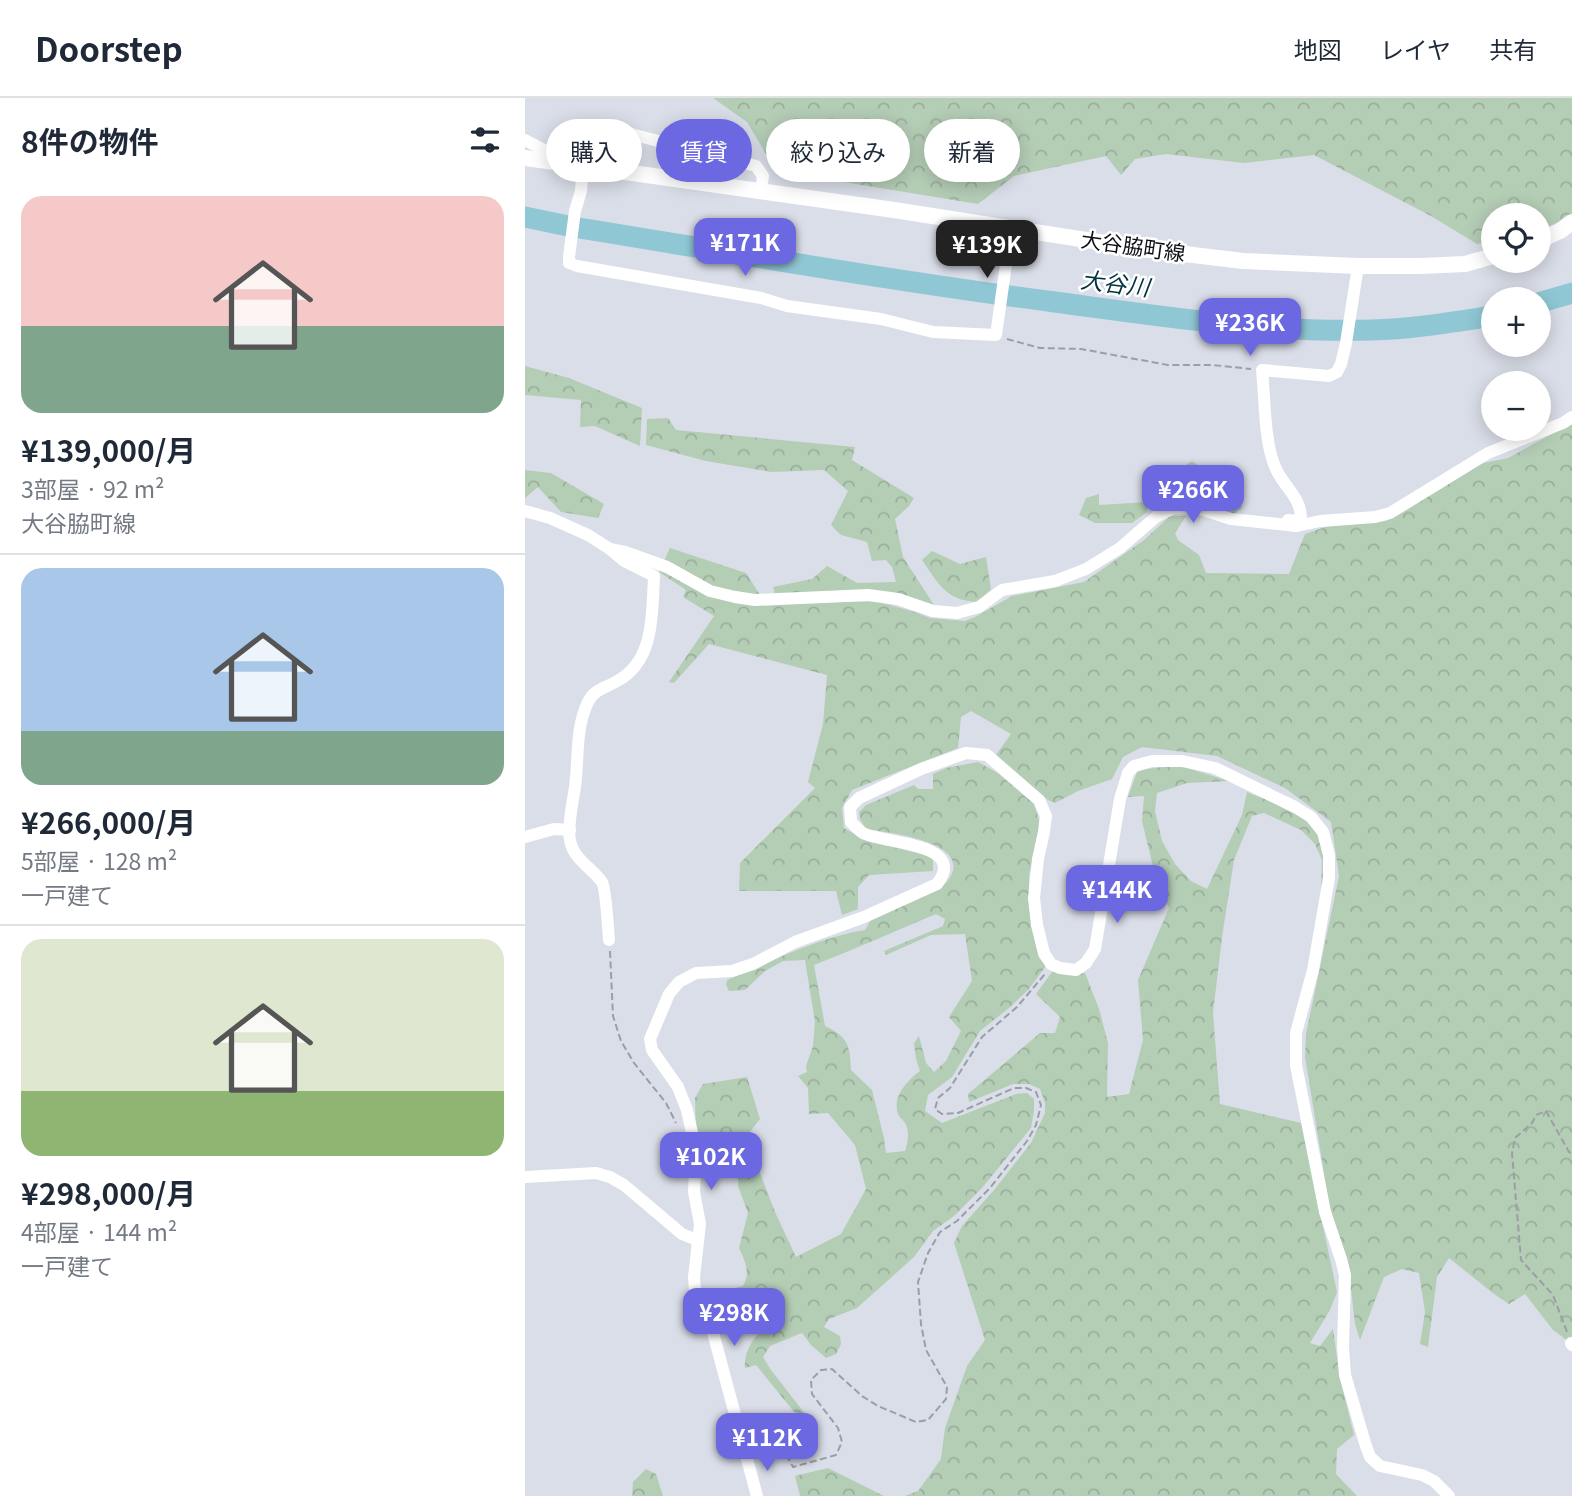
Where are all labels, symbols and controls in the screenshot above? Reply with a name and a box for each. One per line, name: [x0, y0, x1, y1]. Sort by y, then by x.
text: Doorstep: [35, 24, 183, 72]
text: 地図: [1294, 31, 1342, 66]
text: レイヤ: [1380, 31, 1451, 66]
text: 共有: [1489, 31, 1537, 66]
text: 8件の物件: [21, 118, 159, 162]
chip: 購入: [546, 119, 642, 182]
chip: 賃貸: [656, 119, 752, 182]
chip: 絞り込み: [766, 119, 910, 182]
chip: 新着: [924, 119, 1020, 182]
icon: filters: [466, 121, 504, 159]
map controls: [1481, 203, 1551, 441]
button: locate: [1481, 203, 1551, 273]
pin: ¥171K: [696, 218, 794, 278]
pin: ¥139K: [938, 220, 1036, 280]
street label: 大谷脇町線: [1079, 223, 1187, 267]
text: ¥171K: [710, 224, 780, 258]
text: ¥139K: [952, 226, 1022, 260]
icon: home: [200, 242, 326, 368]
water label: 大谷川: [1079, 261, 1155, 303]
button: +: [1481, 287, 1551, 357]
pin: ¥236K: [1201, 299, 1299, 358]
text: ¥236K: [1215, 304, 1285, 338]
button: −: [1481, 371, 1551, 441]
text: ¥139,000/月: [21, 427, 196, 471]
pin: ¥266K: [1144, 466, 1242, 525]
text: 3部屋 · 92 m²: [21, 471, 164, 505]
text: ¥266K: [1158, 471, 1228, 505]
text: 大谷脇町線: [21, 505, 136, 539]
icon: home: [200, 614, 326, 740]
text: ¥266,000/月: [21, 799, 196, 843]
text: 5部屋 · 128 m²: [21, 843, 177, 877]
pin: ¥144K: [1068, 866, 1166, 925]
text: ¥144K: [1082, 871, 1152, 905]
text: 一戸建て: [21, 877, 113, 911]
icon: home: [200, 985, 326, 1111]
pin: ¥102K: [662, 1132, 760, 1192]
text: ¥102K: [676, 1138, 746, 1172]
text: ¥298,000/月: [21, 1170, 196, 1214]
text: 4部屋 · 144 m²: [21, 1214, 177, 1248]
text: 一戸建て: [21, 1248, 113, 1282]
pin: ¥298K: [685, 1288, 783, 1348]
text: ¥298K: [699, 1294, 769, 1328]
pin: ¥112K: [718, 1414, 816, 1473]
text: ¥112K: [732, 1419, 802, 1453]

